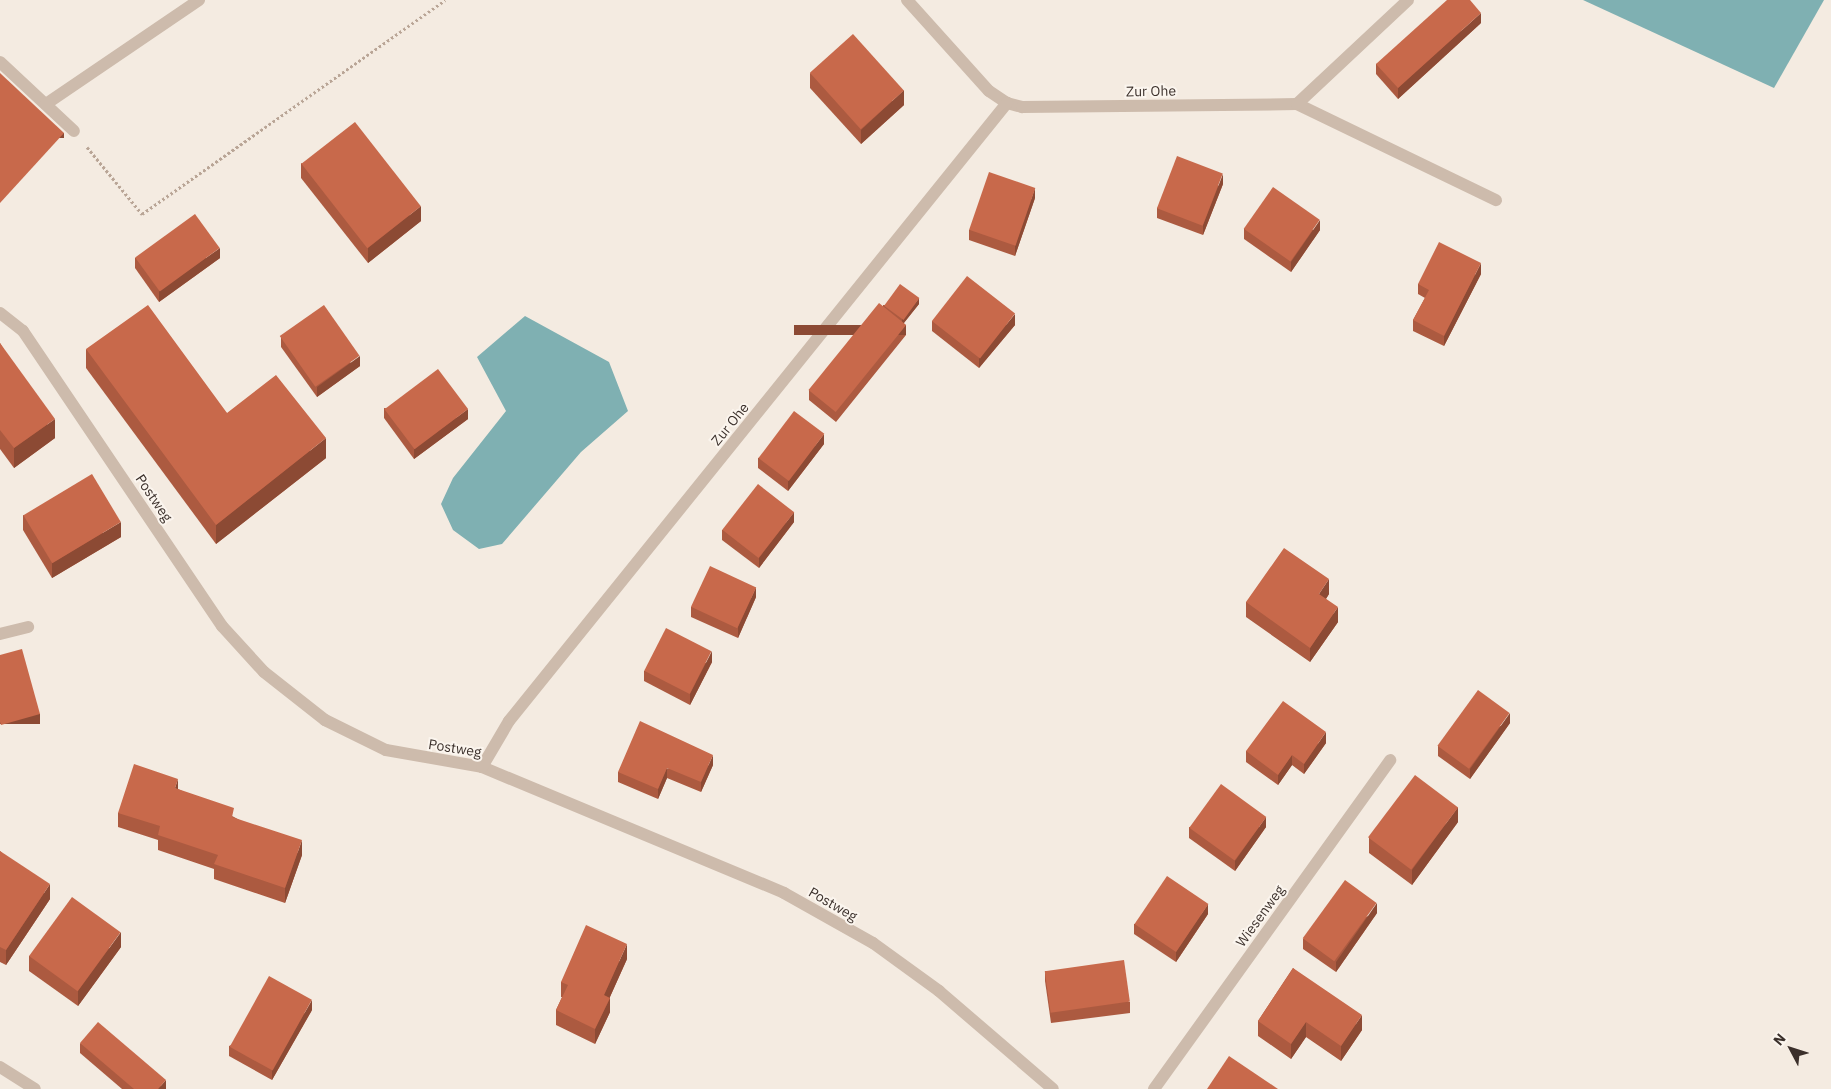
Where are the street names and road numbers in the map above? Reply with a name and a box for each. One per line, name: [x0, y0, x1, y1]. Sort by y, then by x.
street label: Zur Ohe: [1126, 82, 1176, 100]
street label: Zur Ohe: [708, 399, 752, 449]
street label: Postweg: [132, 471, 176, 525]
street label: Postweg: [427, 736, 483, 760]
street label: Wiesenweg: [1232, 882, 1288, 950]
street label: Postweg: [806, 883, 860, 925]

